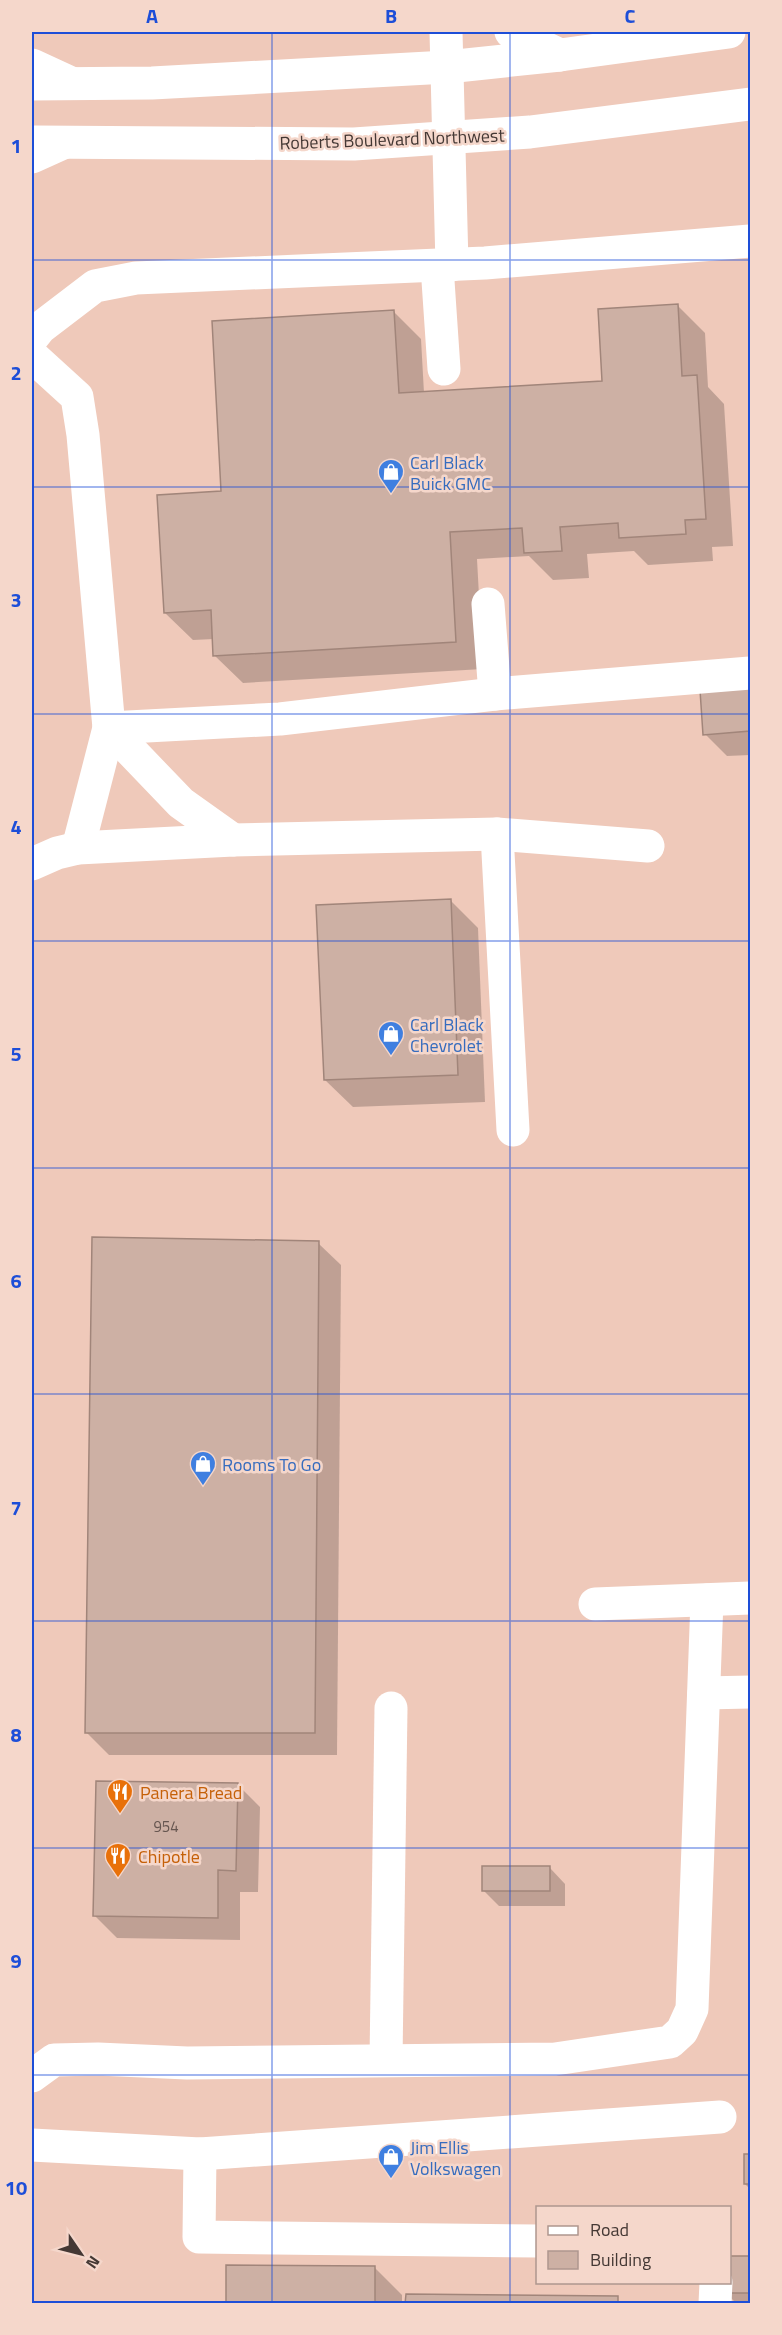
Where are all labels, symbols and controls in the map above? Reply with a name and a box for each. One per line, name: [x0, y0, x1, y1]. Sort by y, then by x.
text: A: [146, 0, 158, 31]
text: B: [385, 0, 397, 31]
text: C: [625, 0, 636, 31]
street label: Roberts Boulevard Northwest: [279, 122, 506, 156]
text: 1: [10, 130, 22, 161]
text: 2: [10, 357, 22, 388]
place label: Carl Black Buick GMC: [410, 449, 491, 497]
shop icon: Carl Black Buick GMC: [376, 457, 406, 495]
text: 3: [10, 584, 22, 615]
text: 4: [10, 811, 22, 842]
place label: Carl Black Chevrolet: [410, 1011, 484, 1059]
shop icon: Carl Black Chevrolet: [376, 1019, 406, 1057]
text: 5: [10, 1038, 22, 1069]
text: 6: [10, 1265, 22, 1296]
shop icon: Rooms To Go: [188, 1449, 218, 1487]
place label: Rooms To Go: [222, 1451, 321, 1478]
text: 7: [10, 1492, 22, 1523]
text: 8: [10, 1719, 22, 1750]
restaurant icon: Panera Bread: [105, 1777, 135, 1815]
place label: Panera Bread: [140, 1779, 242, 1806]
house number: 954: [153, 1815, 179, 1838]
restaurant icon: Chipotle: [103, 1841, 133, 1879]
place label: Chipotle: [138, 1843, 200, 1870]
text: 9: [10, 1945, 22, 1976]
place label: Jim Ellis Volkswagen: [410, 2134, 501, 2182]
shop icon: Jim Ellis Volkswagen: [376, 2142, 406, 2180]
text: 10: [5, 2172, 27, 2203]
legend: [536, 2206, 731, 2284]
text: Road: [590, 2216, 629, 2243]
north arrow: [51, 2224, 111, 2284]
text: Building: [590, 2246, 651, 2273]
text: N: [80, 2251, 106, 2274]

